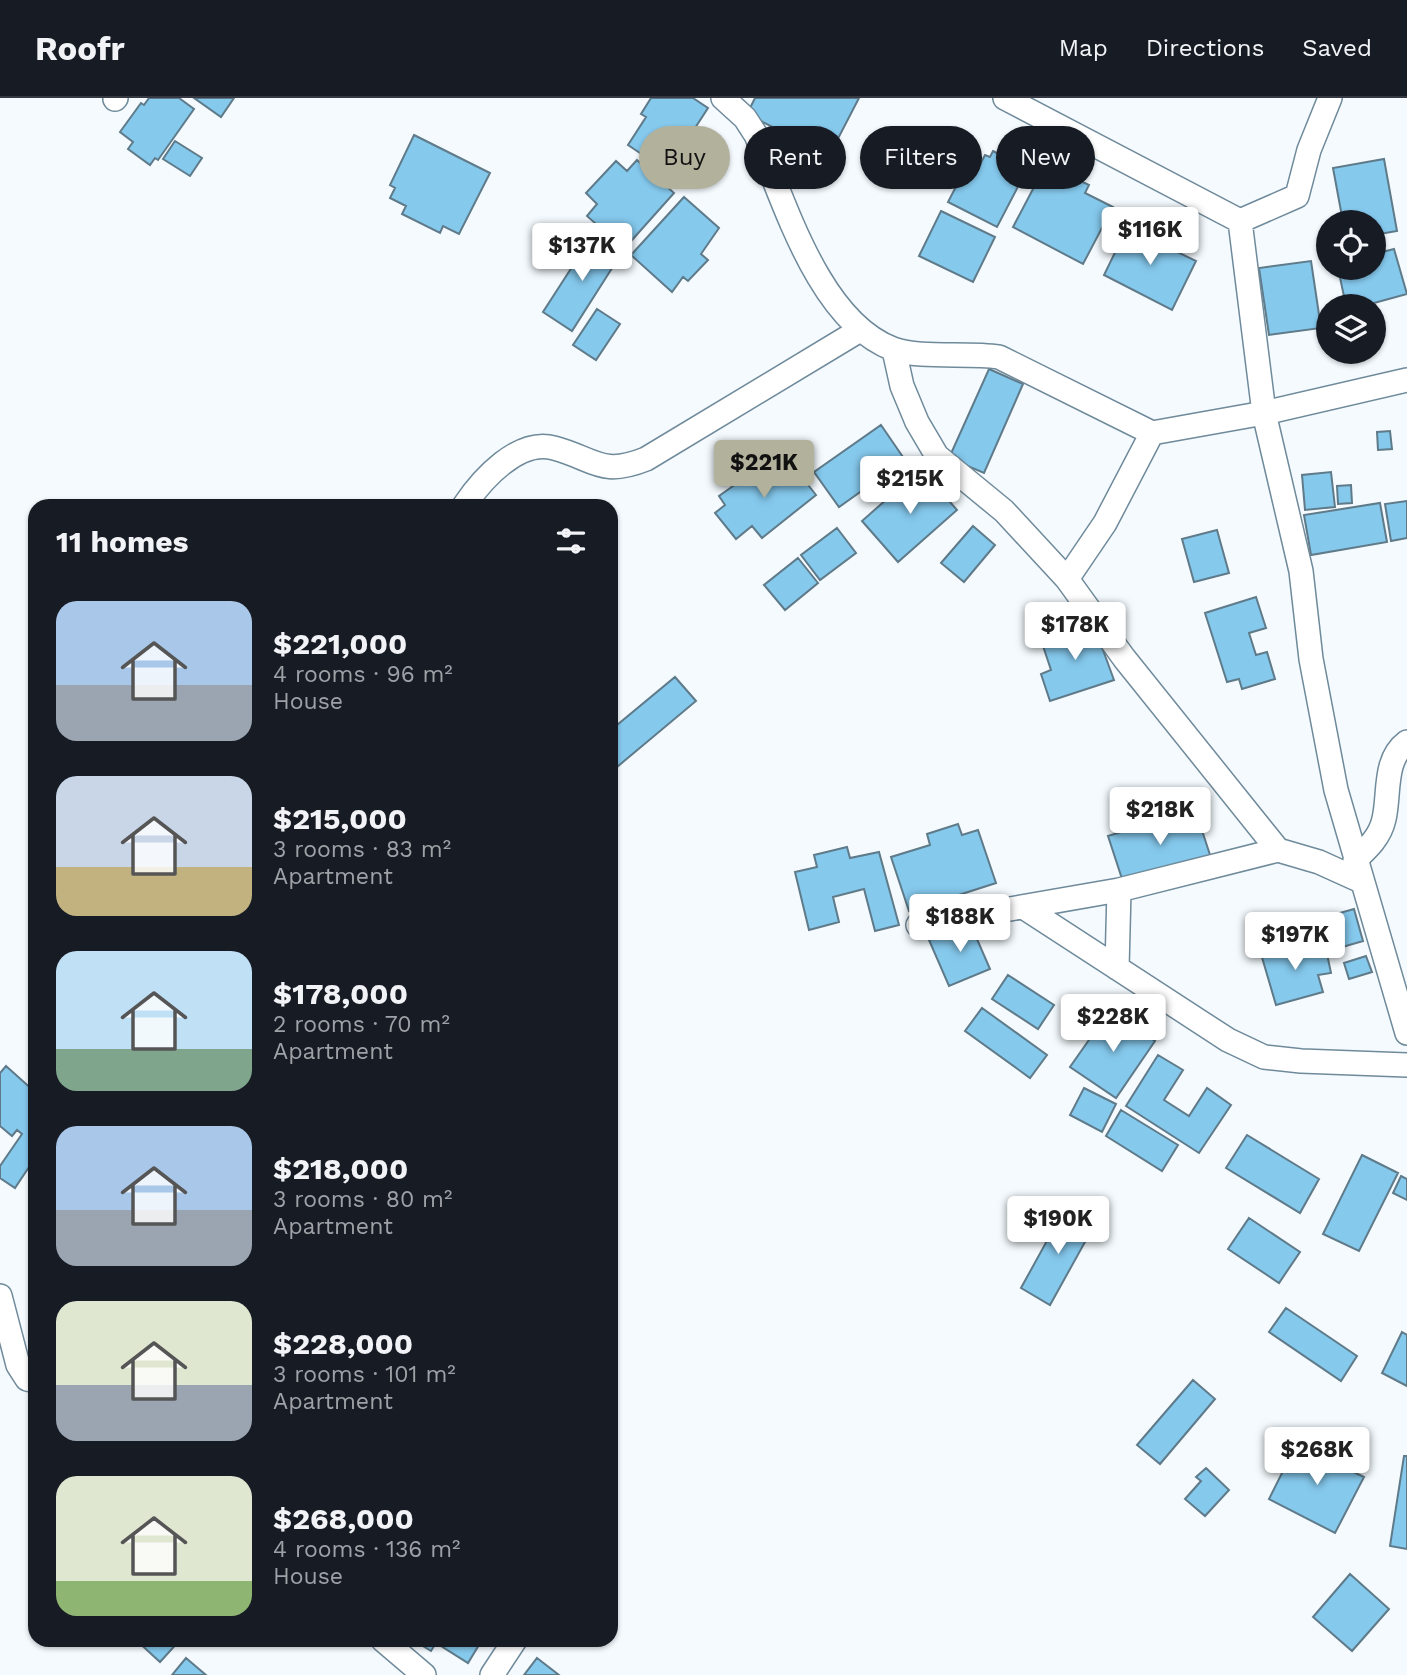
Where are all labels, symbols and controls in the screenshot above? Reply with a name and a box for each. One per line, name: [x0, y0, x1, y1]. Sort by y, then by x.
text: Roofr: [35, 29, 125, 68]
text: Map: [1059, 34, 1108, 62]
text: Directions: [1146, 34, 1264, 62]
text: Saved: [1302, 34, 1372, 62]
chip: Buy: [639, 126, 730, 189]
chip: Rent: [744, 126, 846, 189]
chip: Filters: [860, 126, 982, 189]
chip: New: [996, 126, 1095, 189]
pin: $116K: [1101, 208, 1199, 267]
map controls: [1316, 210, 1386, 364]
button: locate: [1316, 210, 1386, 280]
text: $116K: [1118, 216, 1182, 243]
pin: $137K: [533, 223, 631, 283]
text: $137K: [548, 232, 616, 259]
button: layers: [1316, 294, 1386, 364]
pin: $221K: [715, 440, 813, 500]
text: $221K: [730, 449, 798, 476]
pin: $215K: [861, 456, 959, 516]
text: $215K: [876, 465, 944, 492]
icon: filters: [552, 522, 590, 560]
text: 11 homes: [56, 524, 189, 559]
pin: $178K: [1026, 602, 1124, 662]
text: $178K: [1041, 611, 1109, 638]
text: $221,000: [273, 626, 407, 661]
icon: home: [112, 629, 196, 713]
text: 4 rooms · 96 m²: [273, 661, 453, 688]
text: House: [273, 688, 343, 715]
pin: $218K: [1111, 788, 1209, 847]
text: $218K: [1126, 796, 1194, 823]
text: $215,000: [273, 801, 407, 836]
icon: home: [112, 804, 196, 888]
text: 3 rooms · 83 m²: [273, 836, 451, 863]
text: Apartment: [273, 863, 393, 890]
pin: $188K: [911, 894, 1009, 954]
text: $188K: [925, 903, 995, 930]
pin: $197K: [1246, 912, 1344, 972]
text: $197K: [1261, 921, 1329, 948]
text: $178,000: [273, 976, 408, 1011]
icon: home: [112, 979, 196, 1063]
pin: $228K: [1064, 995, 1162, 1054]
text: $228K: [1077, 1003, 1149, 1030]
text: 2 rooms · 70 m²: [273, 1011, 450, 1038]
text: Apartment: [273, 1038, 393, 1065]
text: $218,000: [273, 1151, 408, 1186]
icon: home: [112, 1154, 196, 1238]
text: 3 rooms · 80 m²: [273, 1186, 452, 1213]
pin: $190K: [1009, 1196, 1107, 1256]
text: $190K: [1023, 1205, 1093, 1232]
text: Apartment: [273, 1213, 393, 1240]
text: $228,000: [273, 1326, 413, 1361]
icon: home: [112, 1329, 196, 1413]
text: 3 rooms · 101 m²: [273, 1361, 456, 1388]
text: Apartment: [273, 1388, 393, 1415]
pin: $268K: [1268, 1428, 1366, 1487]
text: $268K: [1281, 1436, 1353, 1463]
text: $268,000: [273, 1501, 414, 1536]
icon: home: [112, 1504, 196, 1588]
text: 4 rooms · 136 m²: [273, 1536, 461, 1563]
text: House: [273, 1563, 343, 1590]

